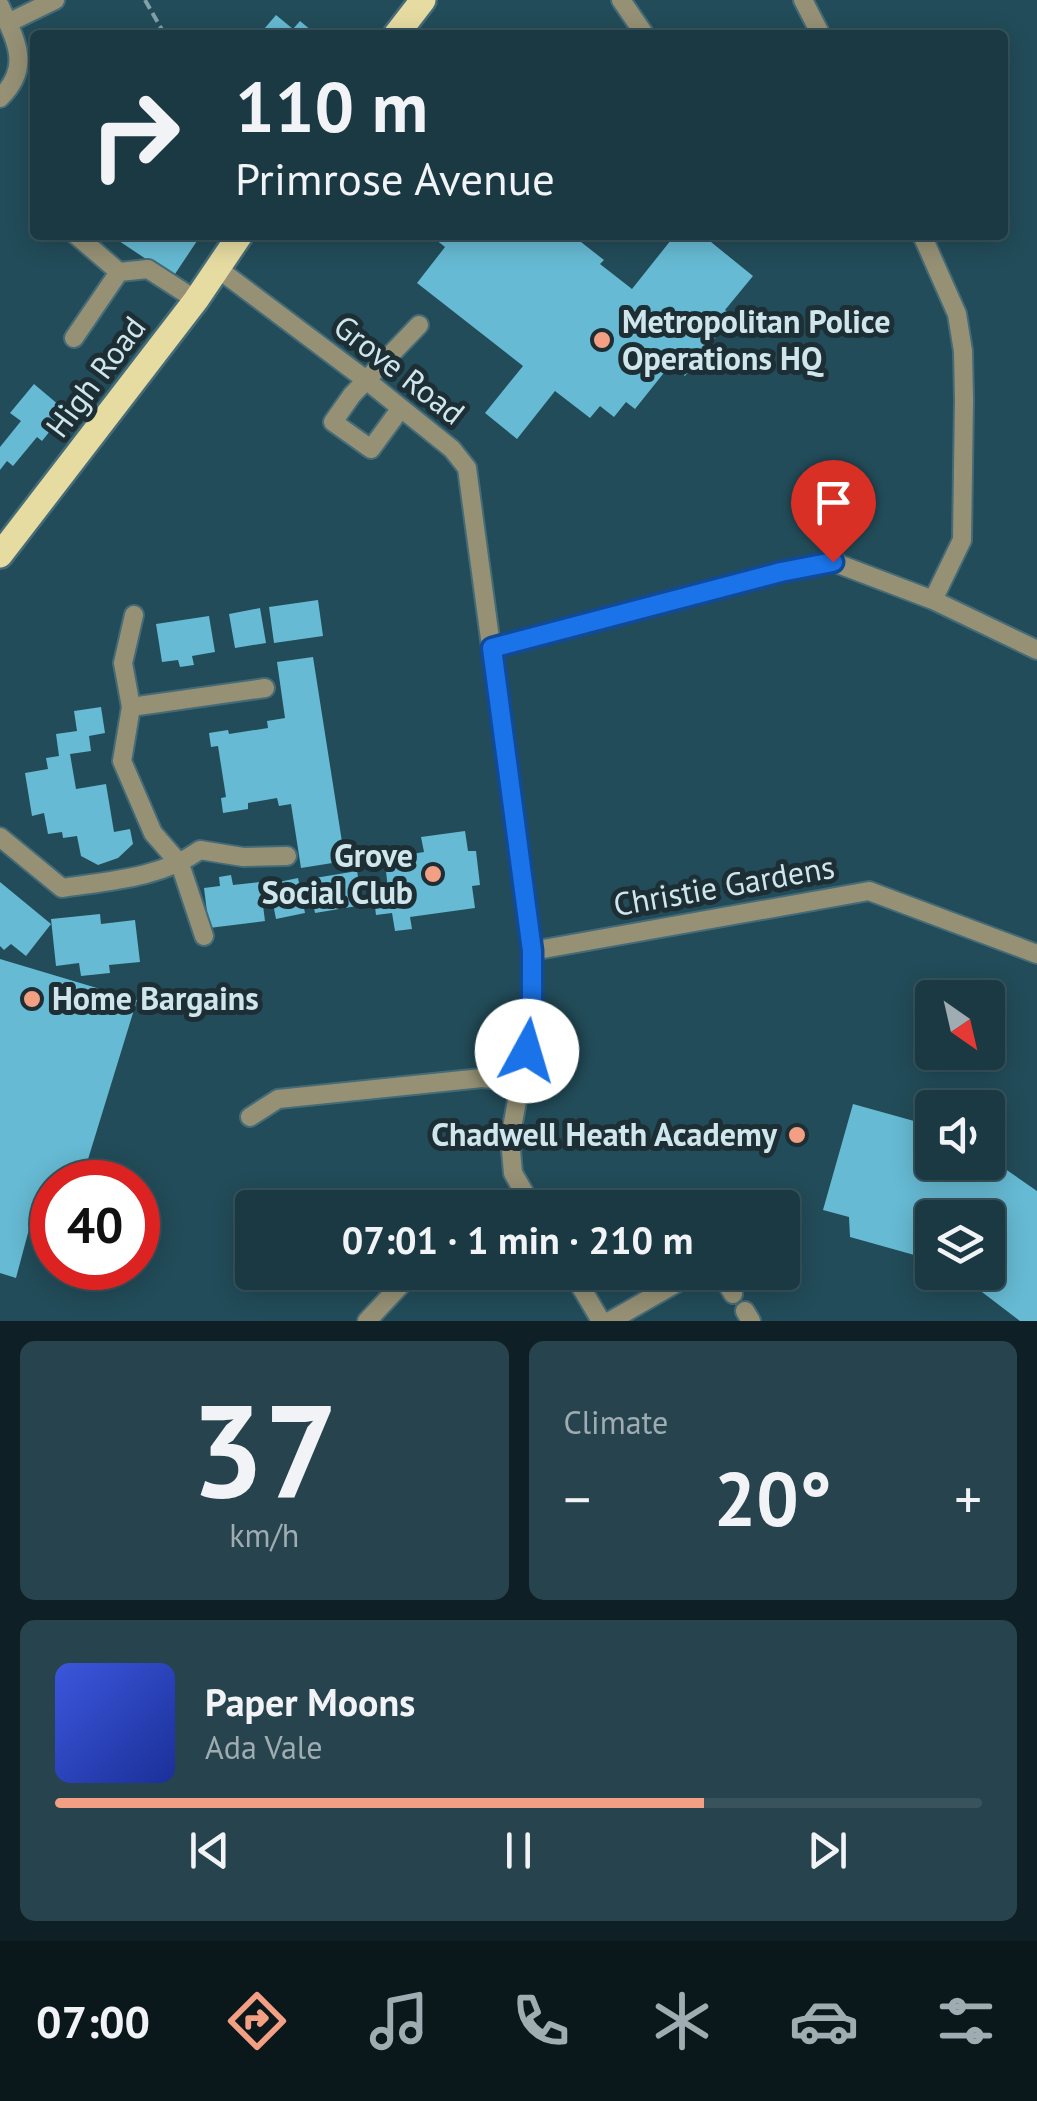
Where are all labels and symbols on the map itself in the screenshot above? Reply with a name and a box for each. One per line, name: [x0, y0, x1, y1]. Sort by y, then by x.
place label: Metropolitan Police Operations HQ: [622, 300, 890, 379]
street label: Grove Road: [326, 305, 474, 433]
street label: High Road: [36, 307, 154, 445]
marker: Metropolitan Police Operations HQ: [591, 329, 613, 351]
pin: [791, 460, 876, 563]
place label: Grove Social Club: [262, 834, 413, 913]
street label: Christie Gardens: [610, 845, 838, 925]
marker: Grove Social Club: [422, 863, 444, 885]
place label: Home Bargains: [52, 977, 259, 1019]
north arrow: [915, 980, 1005, 1070]
marker: Home Bargains: [21, 988, 43, 1010]
position arrow: [475, 999, 579, 1103]
place label: Chadwell Heath Academy: [431, 1113, 778, 1155]
marker: Chadwell Heath Academy: [786, 1124, 808, 1146]
speed limit sign: 40: [30, 1160, 160, 1290]

